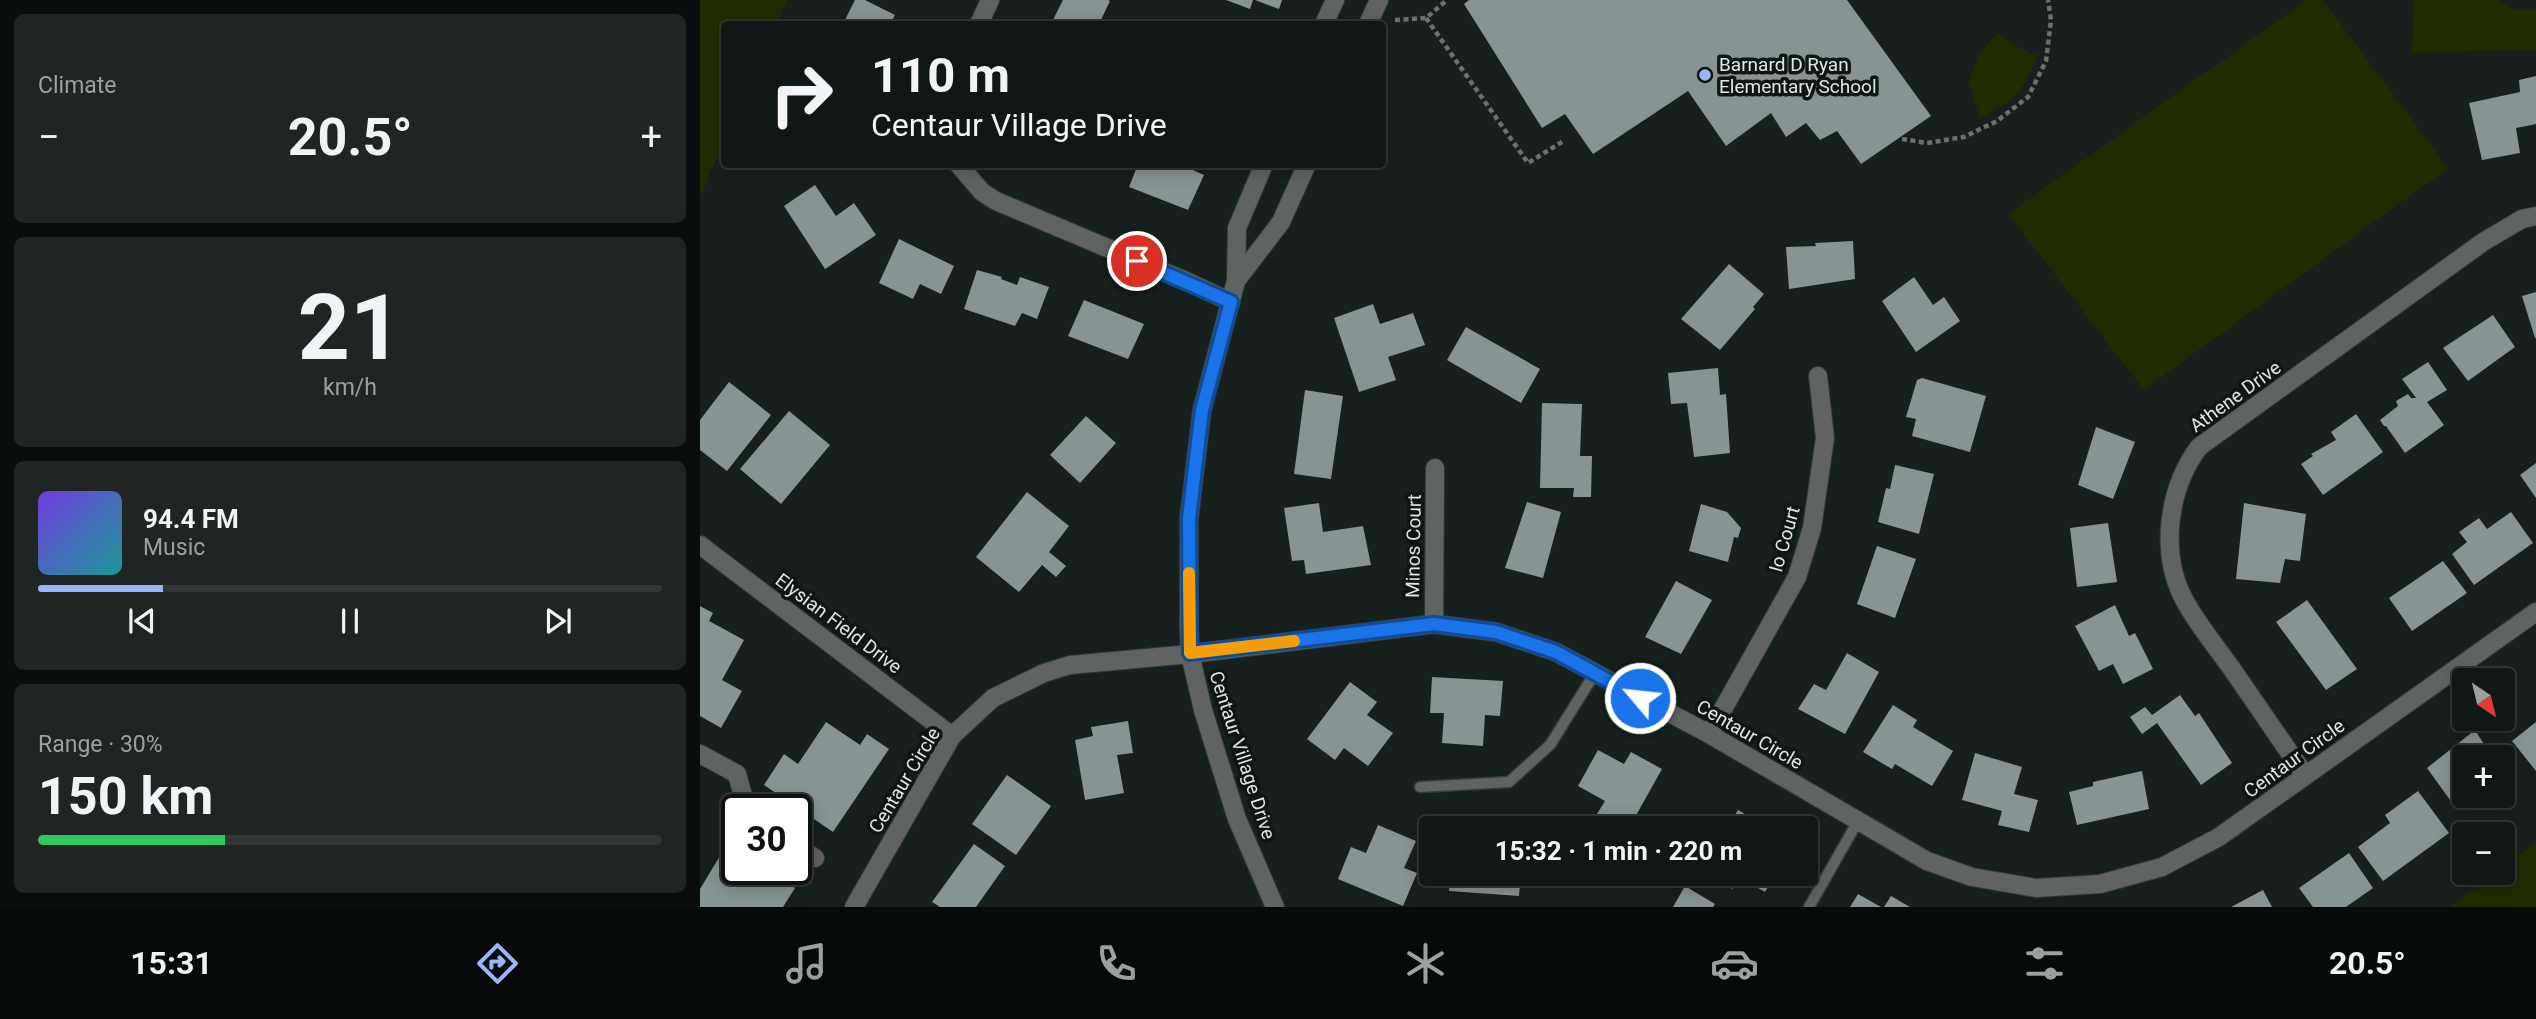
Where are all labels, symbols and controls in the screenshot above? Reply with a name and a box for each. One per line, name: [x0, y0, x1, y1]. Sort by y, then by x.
text: 110 m: [871, 47, 1010, 104]
icon: right: [756, 49, 847, 140]
place label: Barnard D Ryan Elementary School: [1719, 53, 1877, 98]
marker: Barnard D Ryan Elementary School: [1697, 67, 1713, 83]
text: Climate: [38, 72, 117, 99]
text: Centaur Village Drive: [871, 106, 1167, 144]
text: 20.5°: [288, 107, 413, 168]
text: −: [38, 115, 60, 159]
text: +: [640, 115, 662, 159]
pin: [1107, 231, 1167, 291]
icon: arrive: [1118, 242, 1156, 280]
text: 21: [298, 275, 402, 381]
street label: Athene Drive: [2185, 356, 2285, 437]
text: km/h: [323, 374, 377, 401]
street label: Minos Court: [1401, 494, 1426, 598]
text: 94.4 FM: [143, 504, 239, 534]
street label: Io Court: [1764, 504, 1805, 575]
text: Music: [143, 534, 205, 561]
street label: Elysian Field Drive: [771, 568, 906, 678]
icon: previous: [123, 602, 161, 640]
icon: pause: [331, 602, 369, 640]
icon: next: [539, 602, 577, 640]
position arrow: [1603, 661, 1677, 735]
street label: Centaur Village Drive: [1204, 668, 1281, 842]
north arrow: [2452, 668, 2515, 732]
map controls: [2452, 668, 2515, 885]
street label: Centaur Circle: [1692, 695, 1807, 774]
street label: Centaur Circle: [2239, 714, 2349, 803]
street label: Centaur Circle: [864, 723, 945, 837]
text: Range · 30%: [38, 731, 163, 758]
button: +: [2452, 745, 2515, 808]
text: 150 km: [38, 766, 213, 827]
speed limit sign: 30: [721, 794, 812, 885]
button: −: [2452, 822, 2515, 885]
text: 15:32 · 1 min · 220 m: [1495, 836, 1742, 866]
icon: directions: [473, 939, 522, 988]
icon: music: [782, 939, 831, 988]
icon: phone: [1092, 939, 1141, 988]
icon: climate: [1401, 939, 1450, 988]
icon: car: [1710, 939, 1759, 988]
icon: filters: [2020, 939, 2069, 988]
text: 15:31: [130, 944, 213, 982]
text: 20.5°: [2329, 944, 2406, 982]

